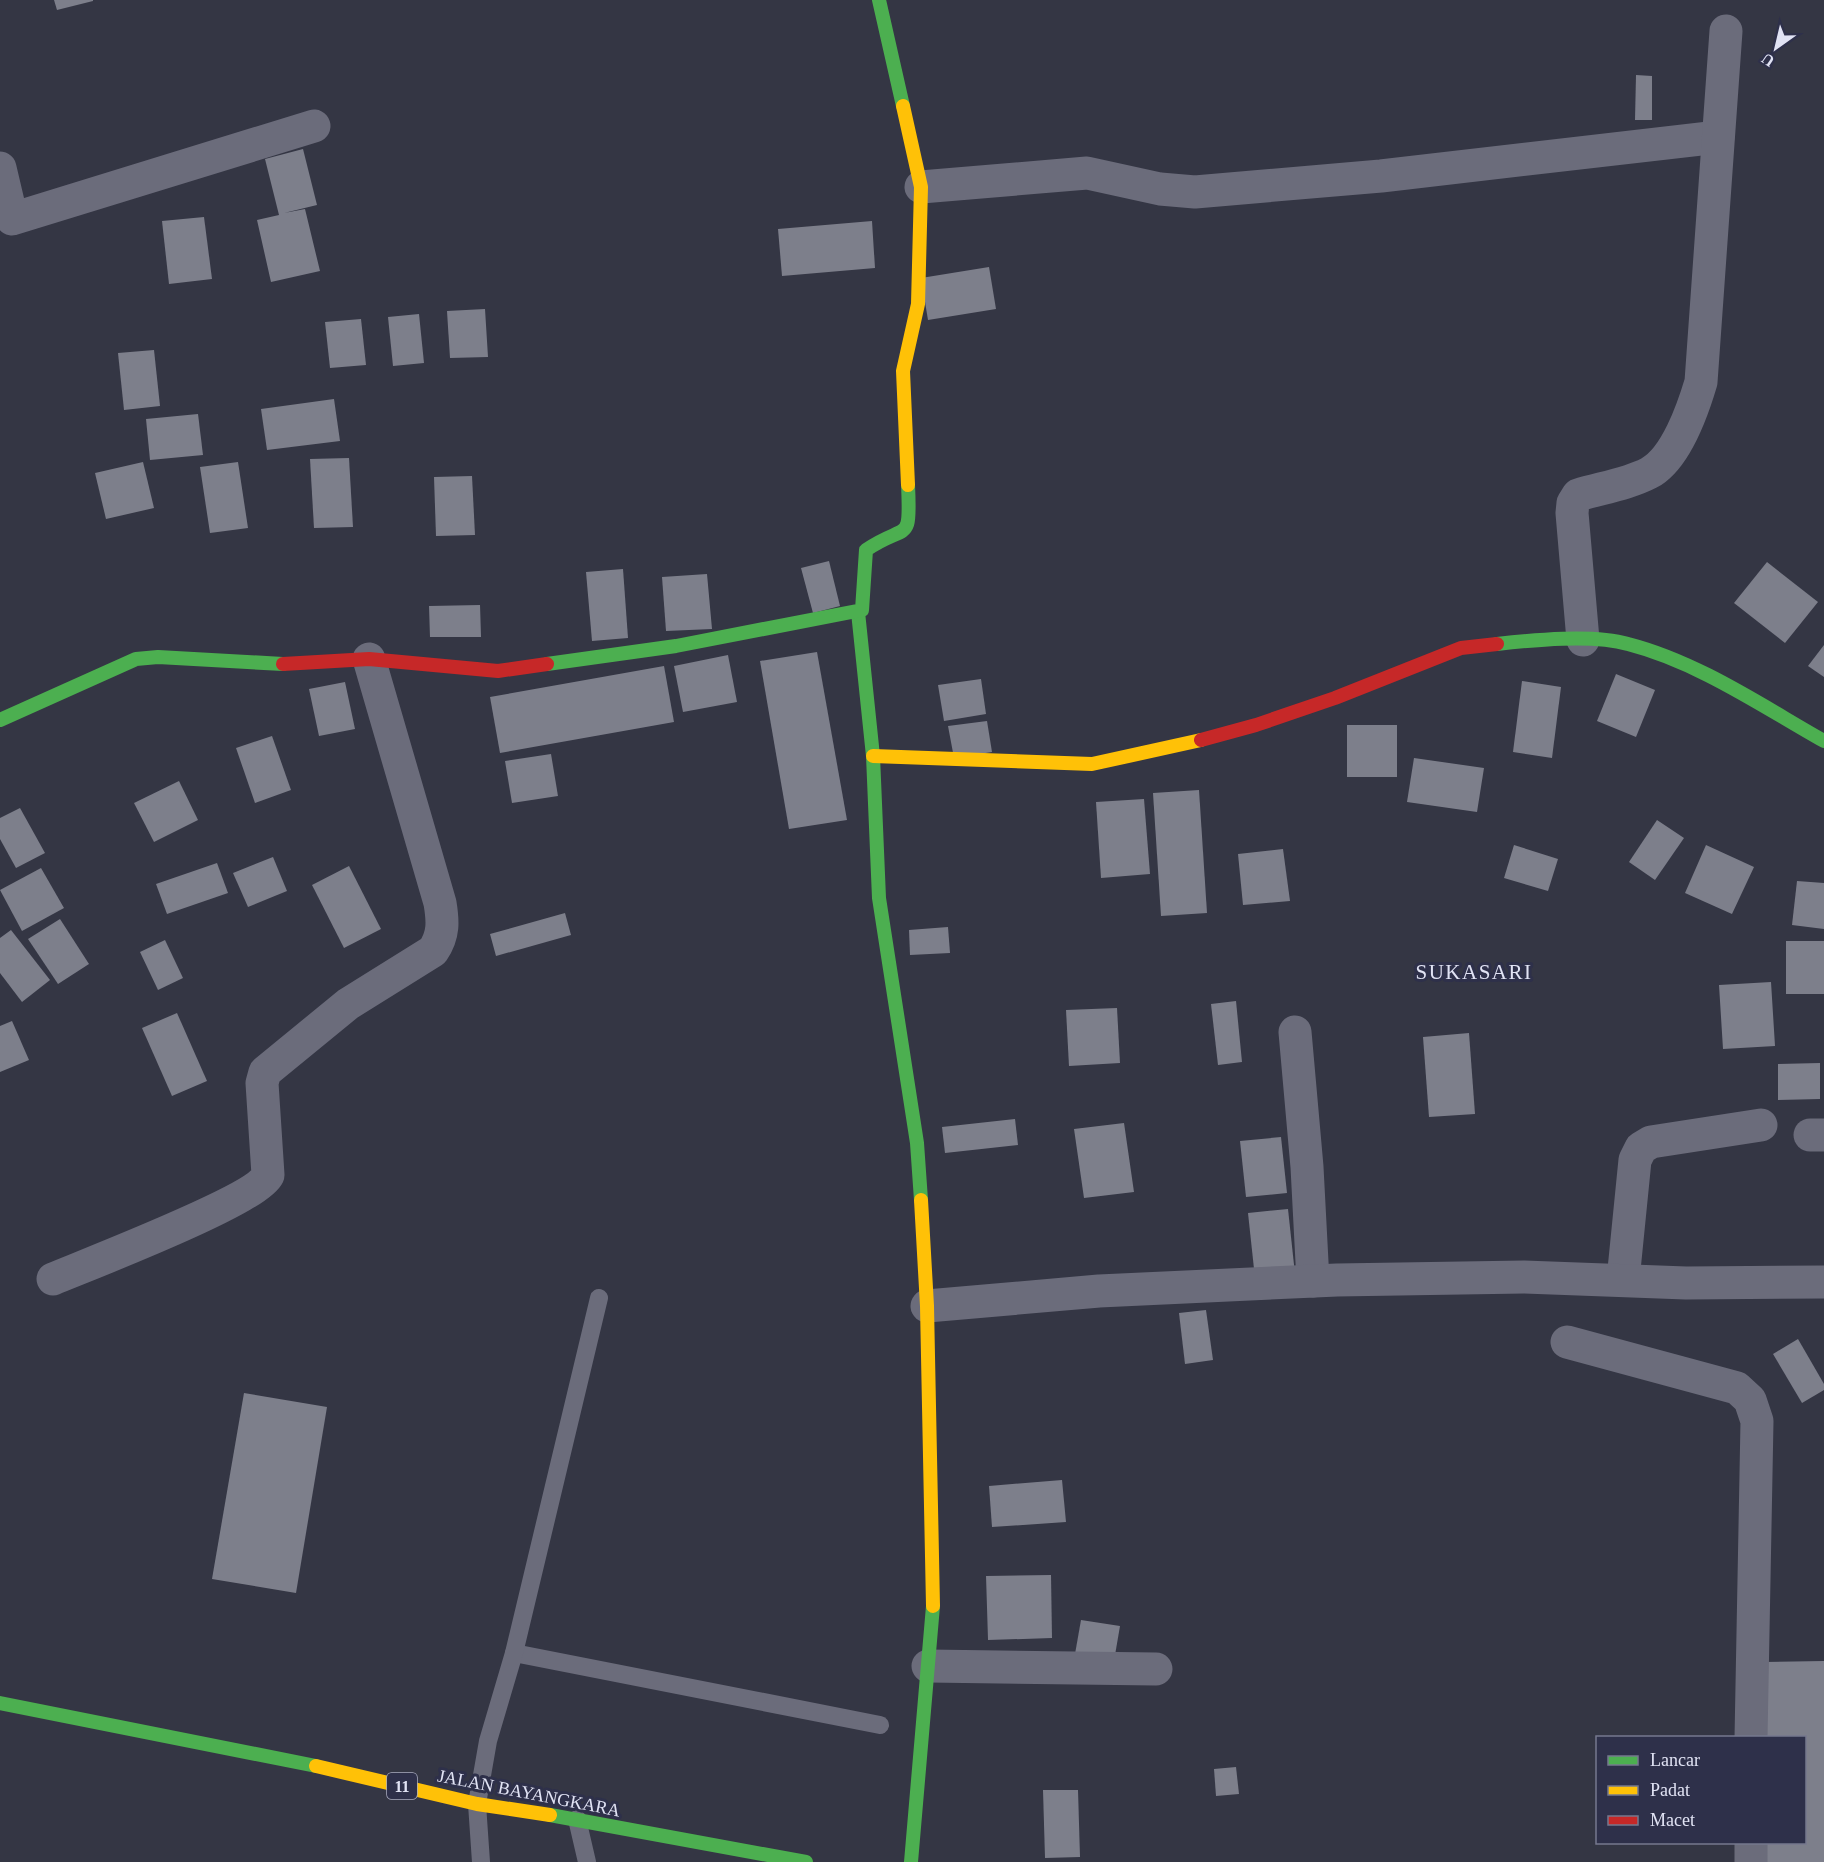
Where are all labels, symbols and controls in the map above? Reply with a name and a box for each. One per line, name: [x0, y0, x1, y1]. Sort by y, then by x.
north arrow: [1746, 18, 1806, 78]
text: U: [1758, 49, 1777, 70]
district label: SUKASARI: [1415, 960, 1533, 984]
legend: [1596, 1736, 1806, 1844]
text: Lancar: [1650, 1750, 1700, 1770]
street label: JALAN BAYANGKARA: [436, 1765, 622, 1821]
road number: 11: [387, 1773, 417, 1799]
text: Padat: [1650, 1780, 1690, 1800]
text: Macet: [1650, 1810, 1695, 1830]

